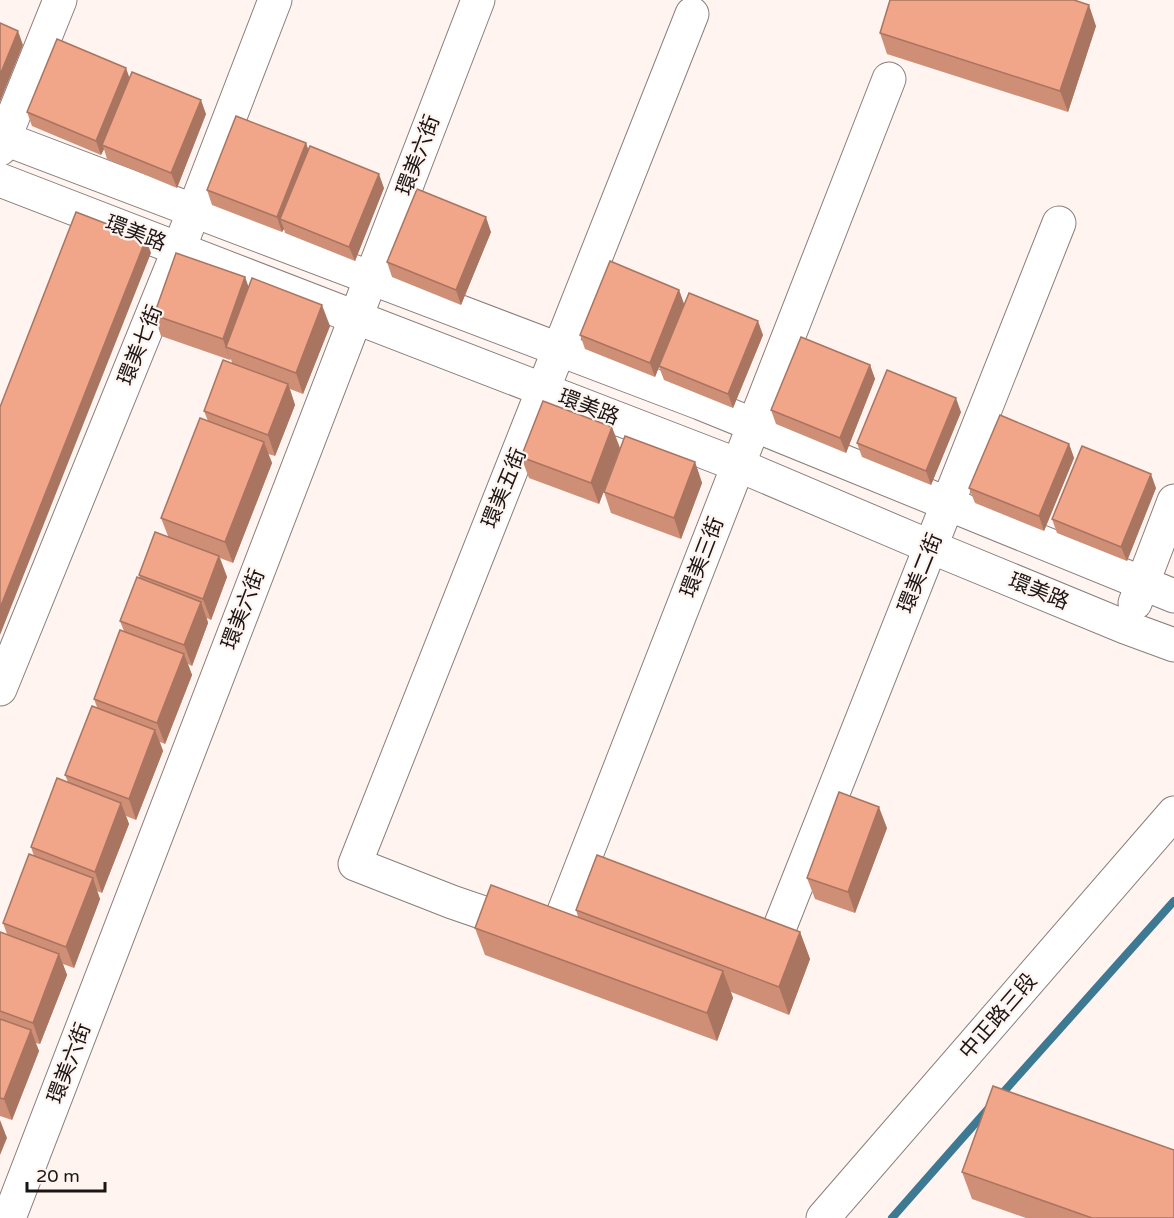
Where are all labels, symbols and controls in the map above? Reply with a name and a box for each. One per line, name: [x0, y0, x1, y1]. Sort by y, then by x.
street label: 環美六街: [392, 111, 445, 199]
street label: 環美路: [102, 211, 170, 256]
street label: 環美七街: [113, 302, 168, 389]
street label: 環美路: [555, 385, 623, 430]
street label: 環美五街: [477, 445, 532, 532]
street label: 環美三街: [676, 513, 729, 601]
street label: 環美二街: [893, 530, 948, 617]
street label: 環美六街: [217, 565, 270, 653]
street label: 環美路: [1005, 568, 1073, 615]
street label: 中正路三段: [955, 969, 1042, 1064]
street label: 環美六街: [43, 1019, 96, 1107]
scale bar: [27, 1155, 105, 1193]
text: 20 m: [36, 1165, 80, 1187]

